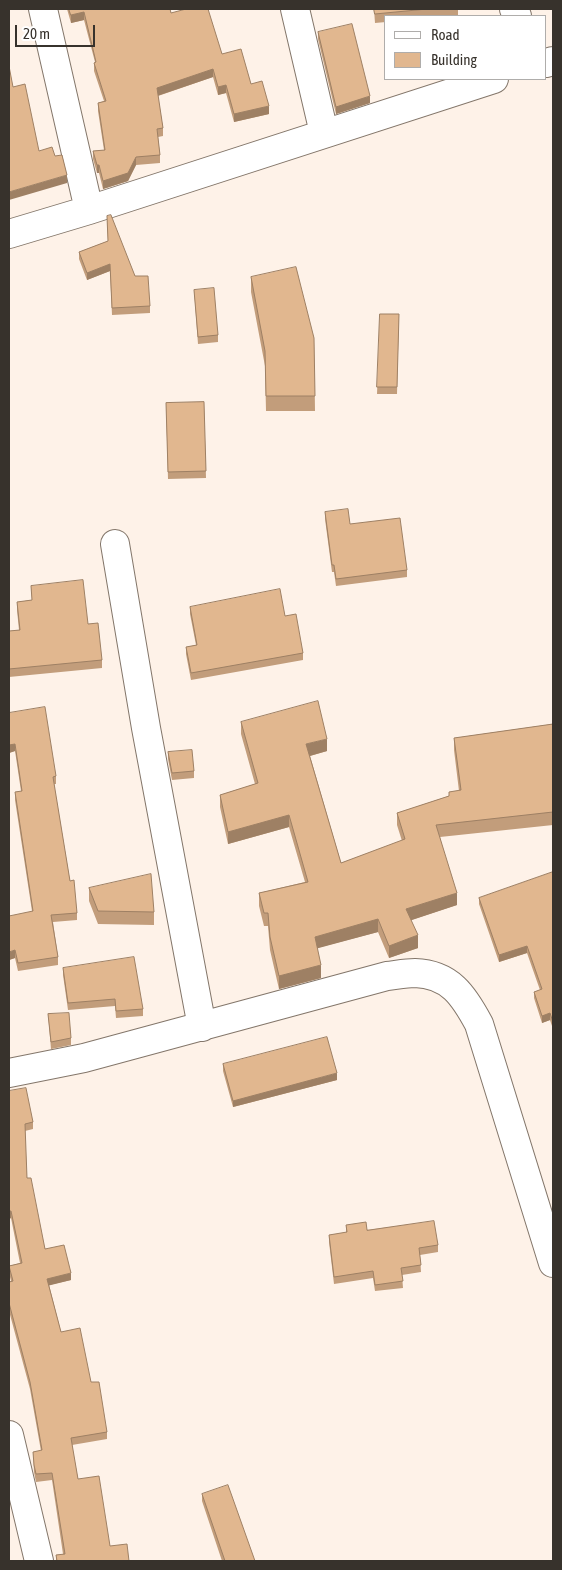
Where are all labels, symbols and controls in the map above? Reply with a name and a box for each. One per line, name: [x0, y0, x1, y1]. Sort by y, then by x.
scale bar: [18, 15, 98, 47]
legend: [384, 15, 547, 80]
text: 20 m: [23, 25, 50, 42]
text: Road: [431, 26, 460, 43]
text: Building: [431, 51, 477, 68]

